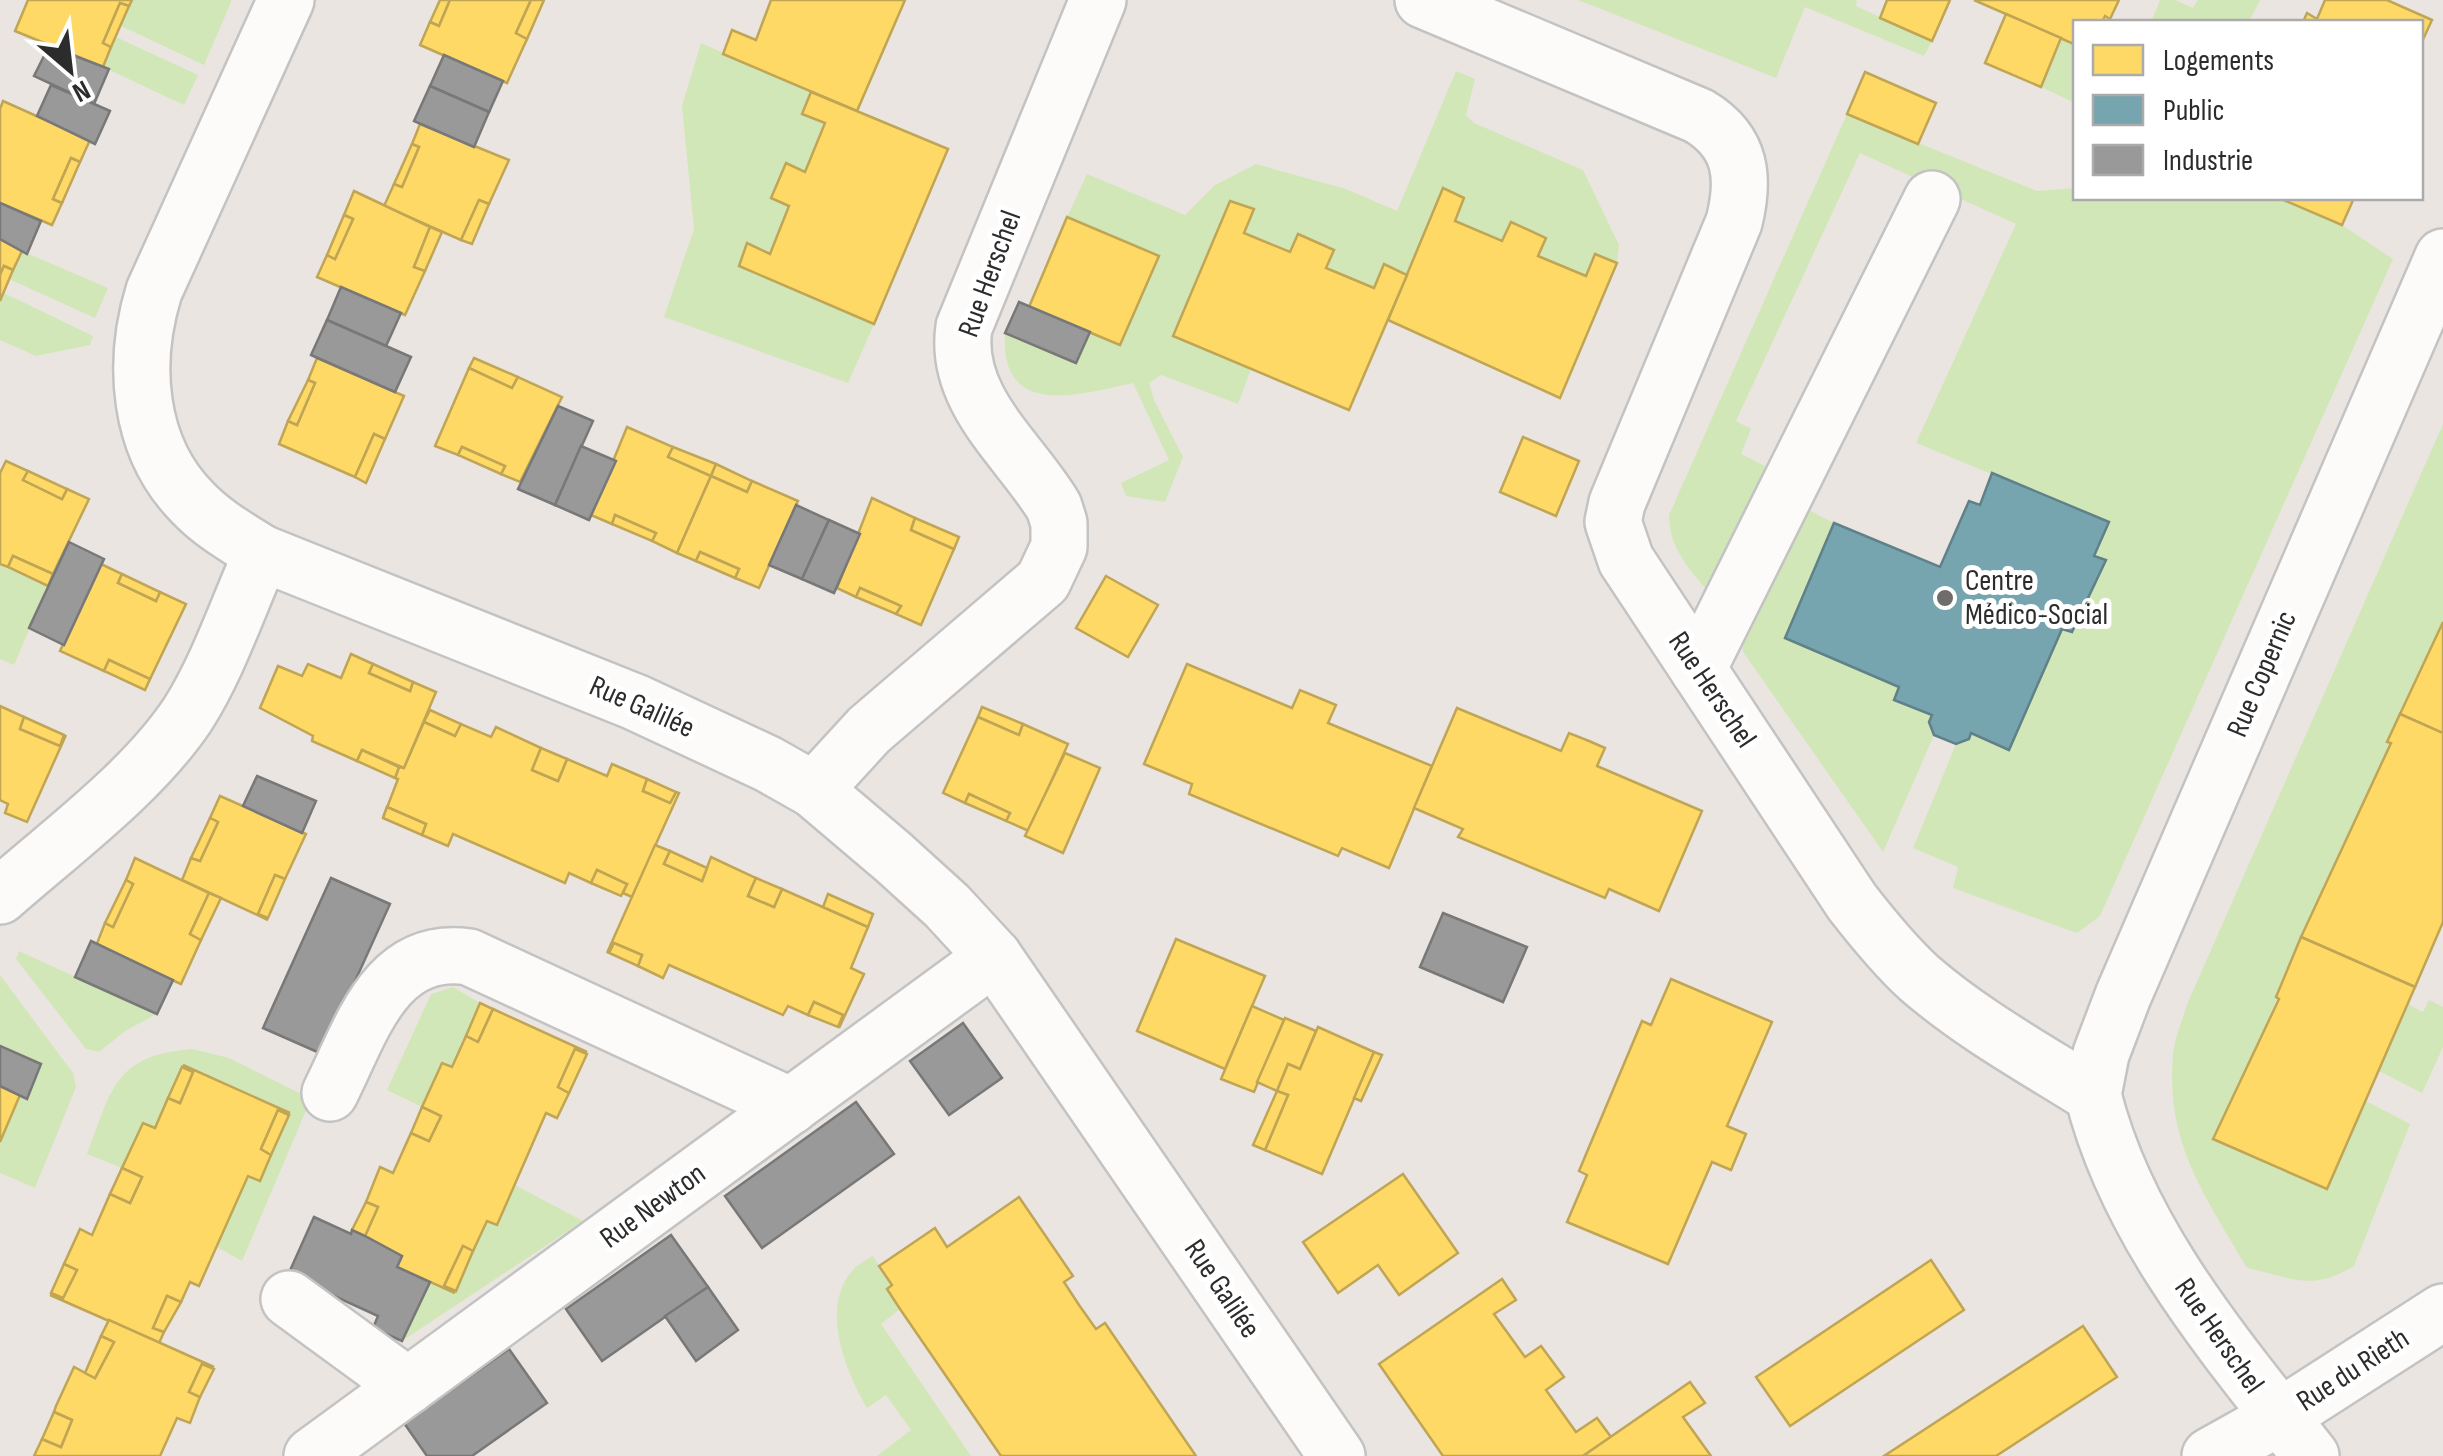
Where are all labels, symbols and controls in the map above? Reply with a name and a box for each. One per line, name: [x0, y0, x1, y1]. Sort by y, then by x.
north arrow: [20, 20, 120, 120]
legend: [2073, 20, 2423, 200]
text: Logements: [2163, 43, 2274, 79]
text: N: [67, 73, 95, 109]
text: Public: [2163, 93, 2224, 129]
text: Industrie: [2163, 143, 2253, 179]
street label: Rue Herschel: [951, 206, 1029, 342]
place label: Centre Médico-Social: [1965, 563, 2108, 633]
marker: Centre Médico-Social: [1934, 587, 1956, 609]
street label: Rue Copernic: [2219, 606, 2305, 742]
street label: Rue Herschel: [1660, 625, 1764, 755]
street label: Rue Galilée: [584, 668, 700, 746]
street label: Rue Newton: [593, 1156, 713, 1256]
street label: Rue Galilée: [1176, 1233, 1268, 1345]
street label: Rue Herschel: [2166, 1272, 2272, 1400]
street label: Rue du Rieth: [2290, 1320, 2416, 1420]

